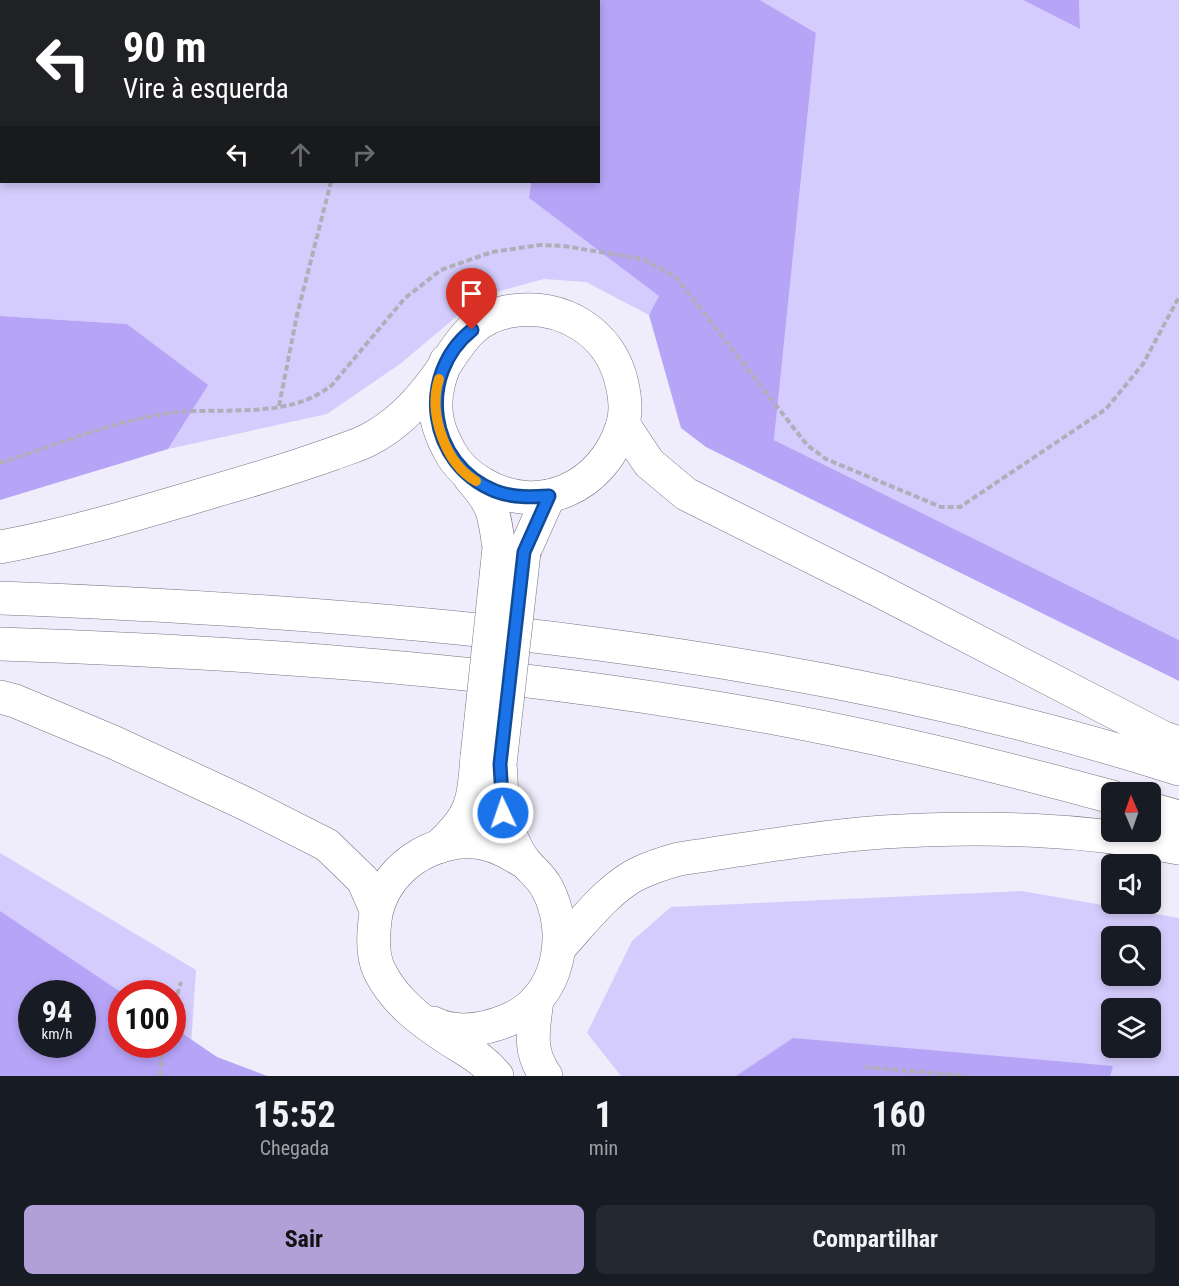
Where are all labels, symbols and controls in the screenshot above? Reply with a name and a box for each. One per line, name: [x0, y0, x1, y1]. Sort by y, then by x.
text: 90 m: [123, 23, 206, 72]
icon: left: [24, 24, 102, 102]
text: Vire à esquerda: [123, 73, 289, 105]
icon: left: [221, 138, 254, 171]
icon: ahead: [284, 138, 317, 171]
icon: right: [347, 138, 380, 171]
pin: [446, 268, 497, 330]
icon: arrive: [455, 277, 488, 310]
position arrow: [471, 781, 535, 845]
north arrow: [1101, 782, 1161, 842]
map controls: [1101, 782, 1161, 1058]
button: sound: [1101, 854, 1161, 914]
button: search: [1101, 926, 1161, 986]
speed limit sign: 100: [108, 980, 186, 1058]
text: 94: [42, 994, 72, 1029]
button: layers: [1101, 998, 1161, 1058]
text: km/h: [42, 1025, 72, 1043]
text: 15:52: [253, 1094, 336, 1136]
text: 1: [594, 1094, 613, 1136]
text: 160: [871, 1094, 926, 1136]
text: Chegada: [260, 1136, 329, 1160]
text: min: [589, 1136, 618, 1160]
text: m: [891, 1136, 906, 1160]
button: Sair: [24, 1205, 584, 1274]
button: Compartilhar: [596, 1205, 1155, 1274]

